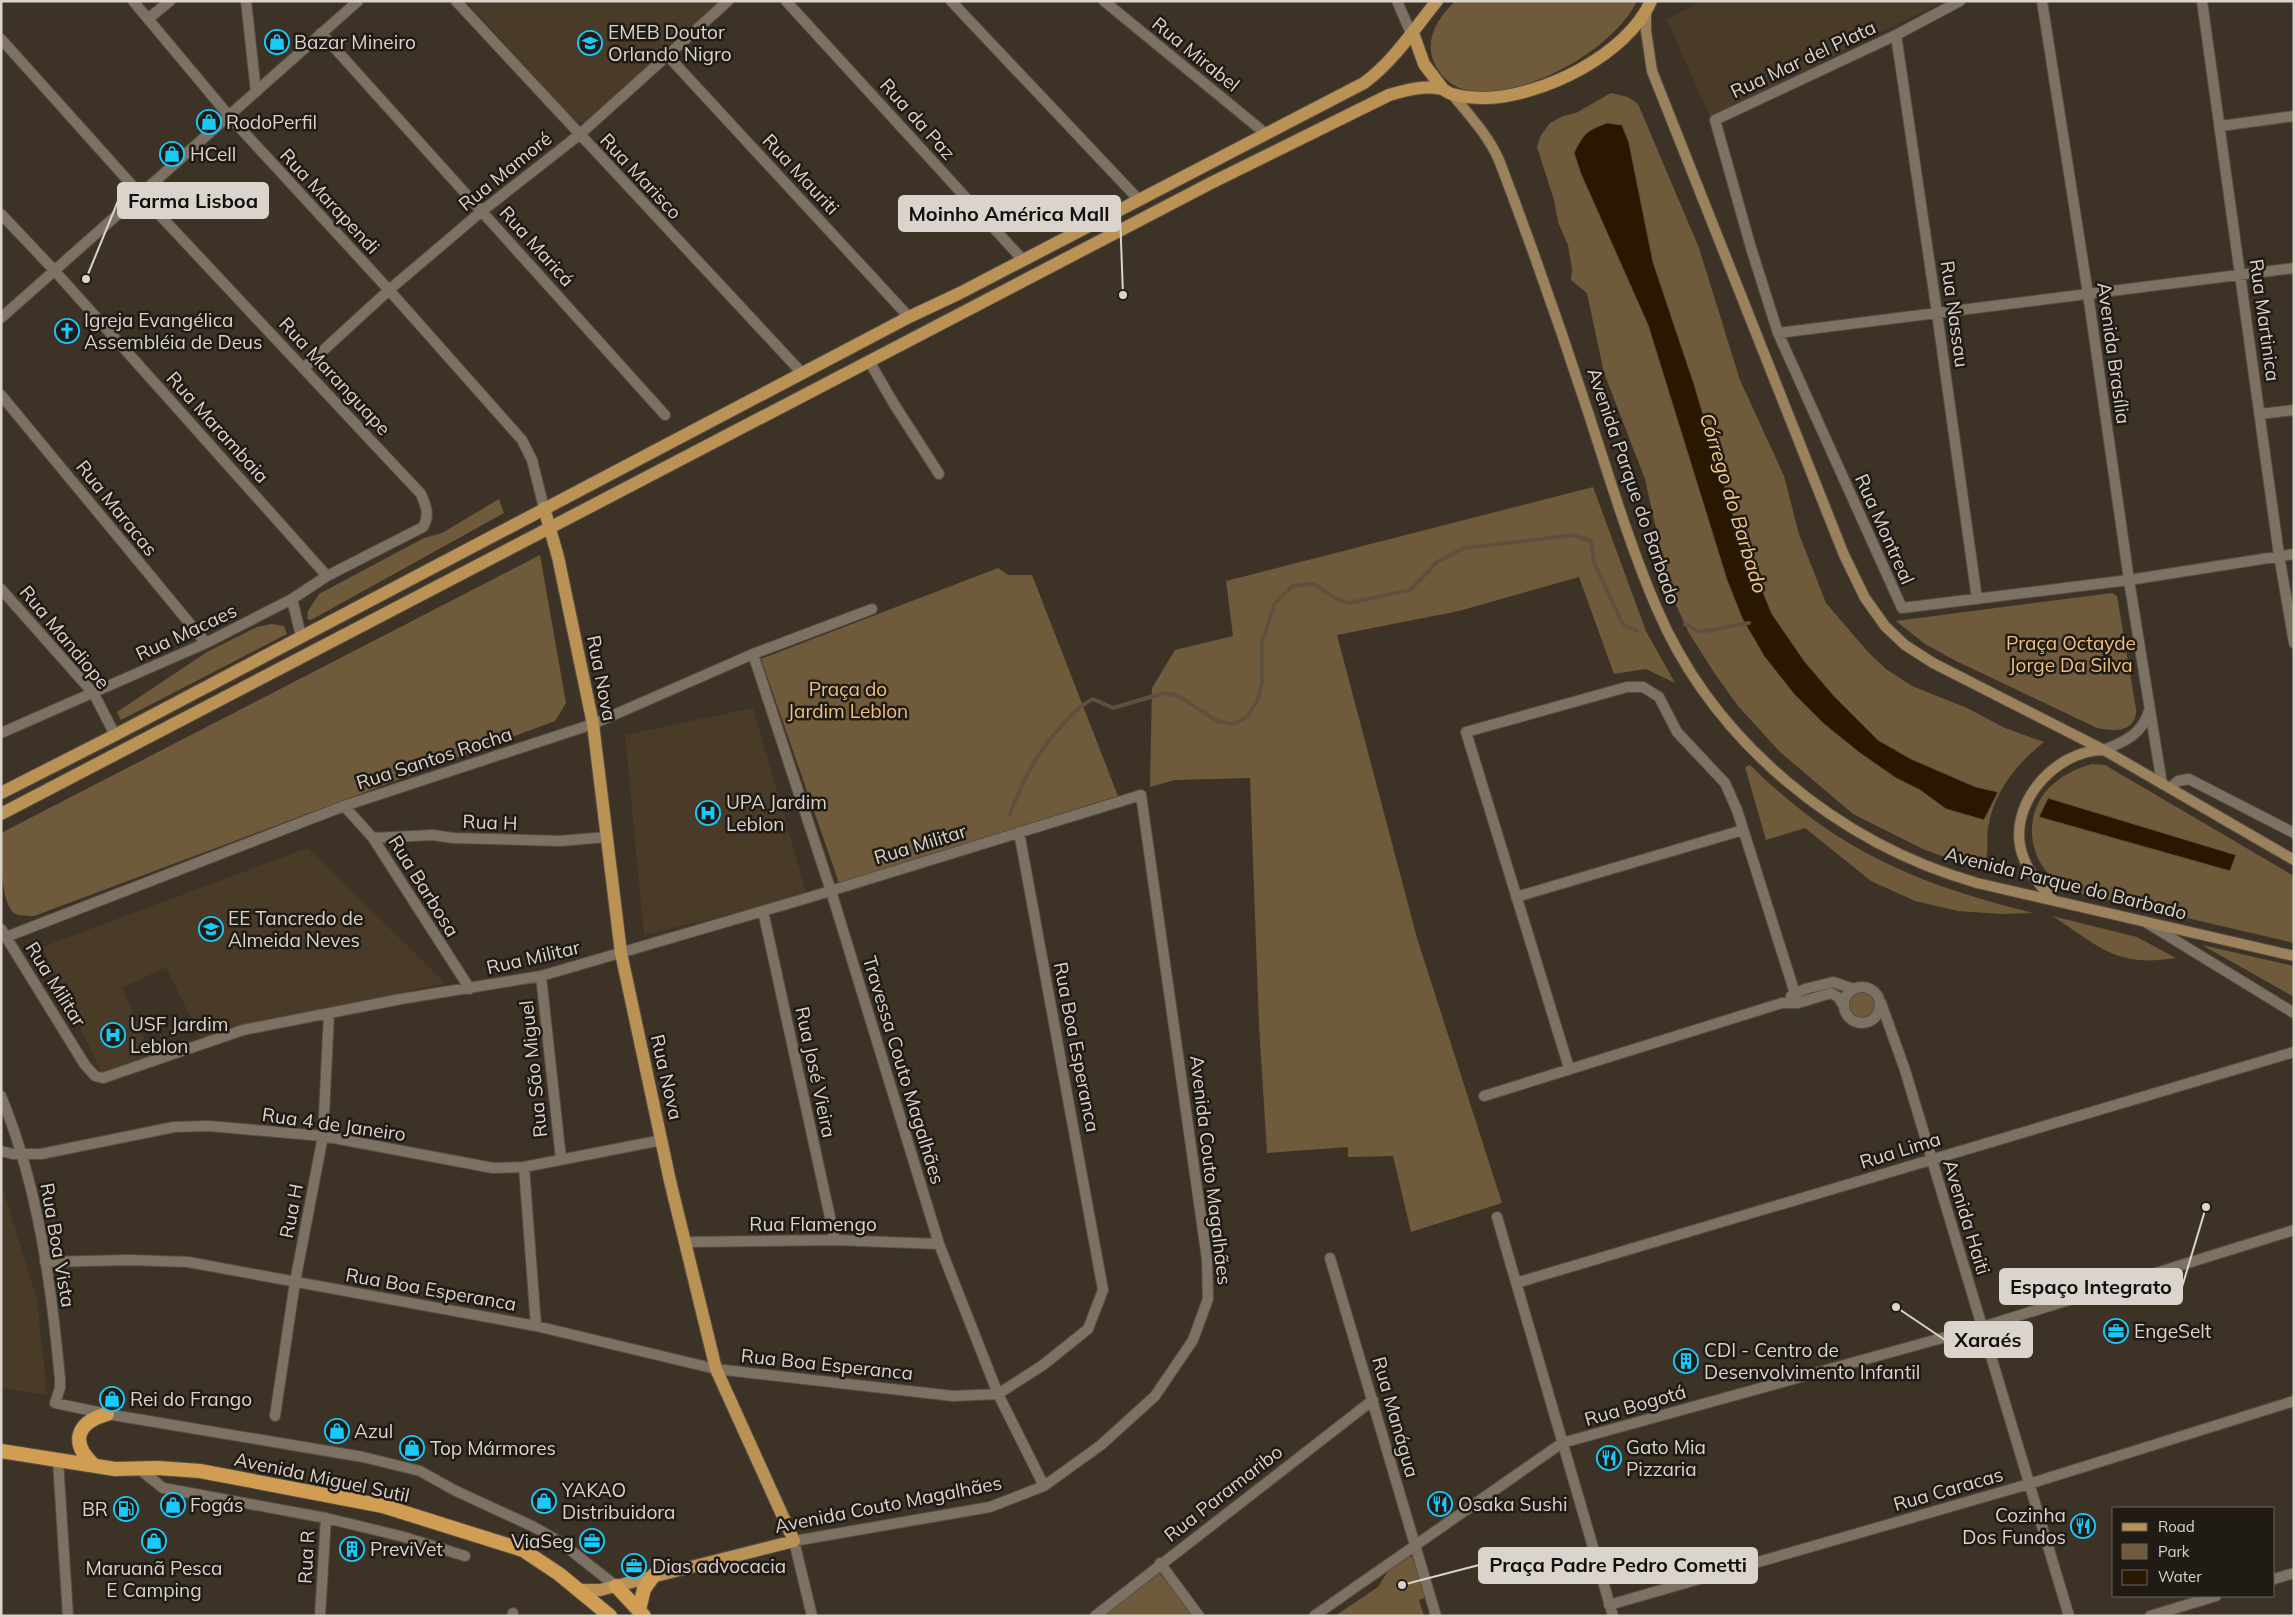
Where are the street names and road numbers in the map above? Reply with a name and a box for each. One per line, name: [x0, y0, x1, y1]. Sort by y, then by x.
street label: Rua Mirabel: [1147, 11, 1245, 97]
street label: Rua Mar del Plata: [1727, 15, 1879, 103]
street label: Rua da Paz: [875, 73, 961, 165]
street label: Rua Mamoré: [454, 126, 556, 216]
street label: Rua Marisco: [595, 128, 687, 224]
street label: Rua Mauriti: [758, 129, 844, 219]
street label: Rua Marapendi: [275, 143, 385, 259]
street label: Rua Maricá: [494, 201, 580, 291]
street label: Rua Martinica: [2245, 257, 2285, 383]
street label: Rua Nassau: [1936, 259, 1974, 369]
street label: Avenida Brasília: [2092, 281, 2136, 425]
street label: Rua Maranguape: [274, 312, 396, 440]
street label: Avenida Parque do Barbado: [1582, 365, 1686, 607]
street label: Rua Marambaia: [162, 366, 274, 488]
street label: Rua Maracas: [71, 455, 163, 561]
street label: Rua Montreal: [1850, 470, 1920, 588]
street label: Rua Mandiope: [15, 580, 115, 694]
street label: Rua Macaes: [132, 598, 240, 666]
street label: Rua Nova: [582, 633, 622, 723]
street label: Rua Santos Rocha: [353, 722, 515, 794]
street label: Rua H: [462, 809, 518, 835]
street label: Rua Militar: [871, 819, 969, 869]
street label: Rua Barbosa: [383, 831, 465, 941]
street label: Avenida Parque do Barbado: [1943, 841, 2189, 925]
street label: Rua Militar: [484, 935, 582, 979]
street label: Rua Militar: [21, 937, 91, 1031]
street label: Travessa Couto Magalhães: [858, 953, 950, 1187]
street label: Rua Boa Esperanca: [1049, 960, 1105, 1134]
street label: Rua São Miguel: [514, 999, 552, 1139]
street label: Rua José Vieira: [790, 1004, 842, 1140]
street label: Rua Nova: [646, 1032, 688, 1122]
street label: Avenida Couto Magalhães: [1185, 1054, 1237, 1286]
street label: Rua 4 de Janeiro: [261, 1102, 407, 1146]
street label: Rua Lima: [1857, 1126, 1943, 1174]
street label: Avenida Haiti: [1938, 1157, 1996, 1277]
street label: Rua Boa Vista: [35, 1181, 81, 1309]
street label: Rua H: [274, 1182, 308, 1240]
street label: Rua Flamengo: [749, 1212, 877, 1236]
street label: Rua Boa Esperanca: [344, 1262, 518, 1316]
street label: Rua Boa Esperanca: [740, 1343, 914, 1385]
street label: Rua Manágua: [1367, 1354, 1425, 1480]
street label: Rua Bogotá: [1581, 1379, 1689, 1431]
street label: Rua Paramaribo: [1159, 1439, 1287, 1547]
street label: Avenida Miguel Sutil: [232, 1447, 412, 1507]
street label: Rua Caracas: [1890, 1462, 2006, 1516]
street label: Avenida Couto Magalhães: [772, 1470, 1004, 1538]
street label: Rua R: [293, 1530, 319, 1584]

